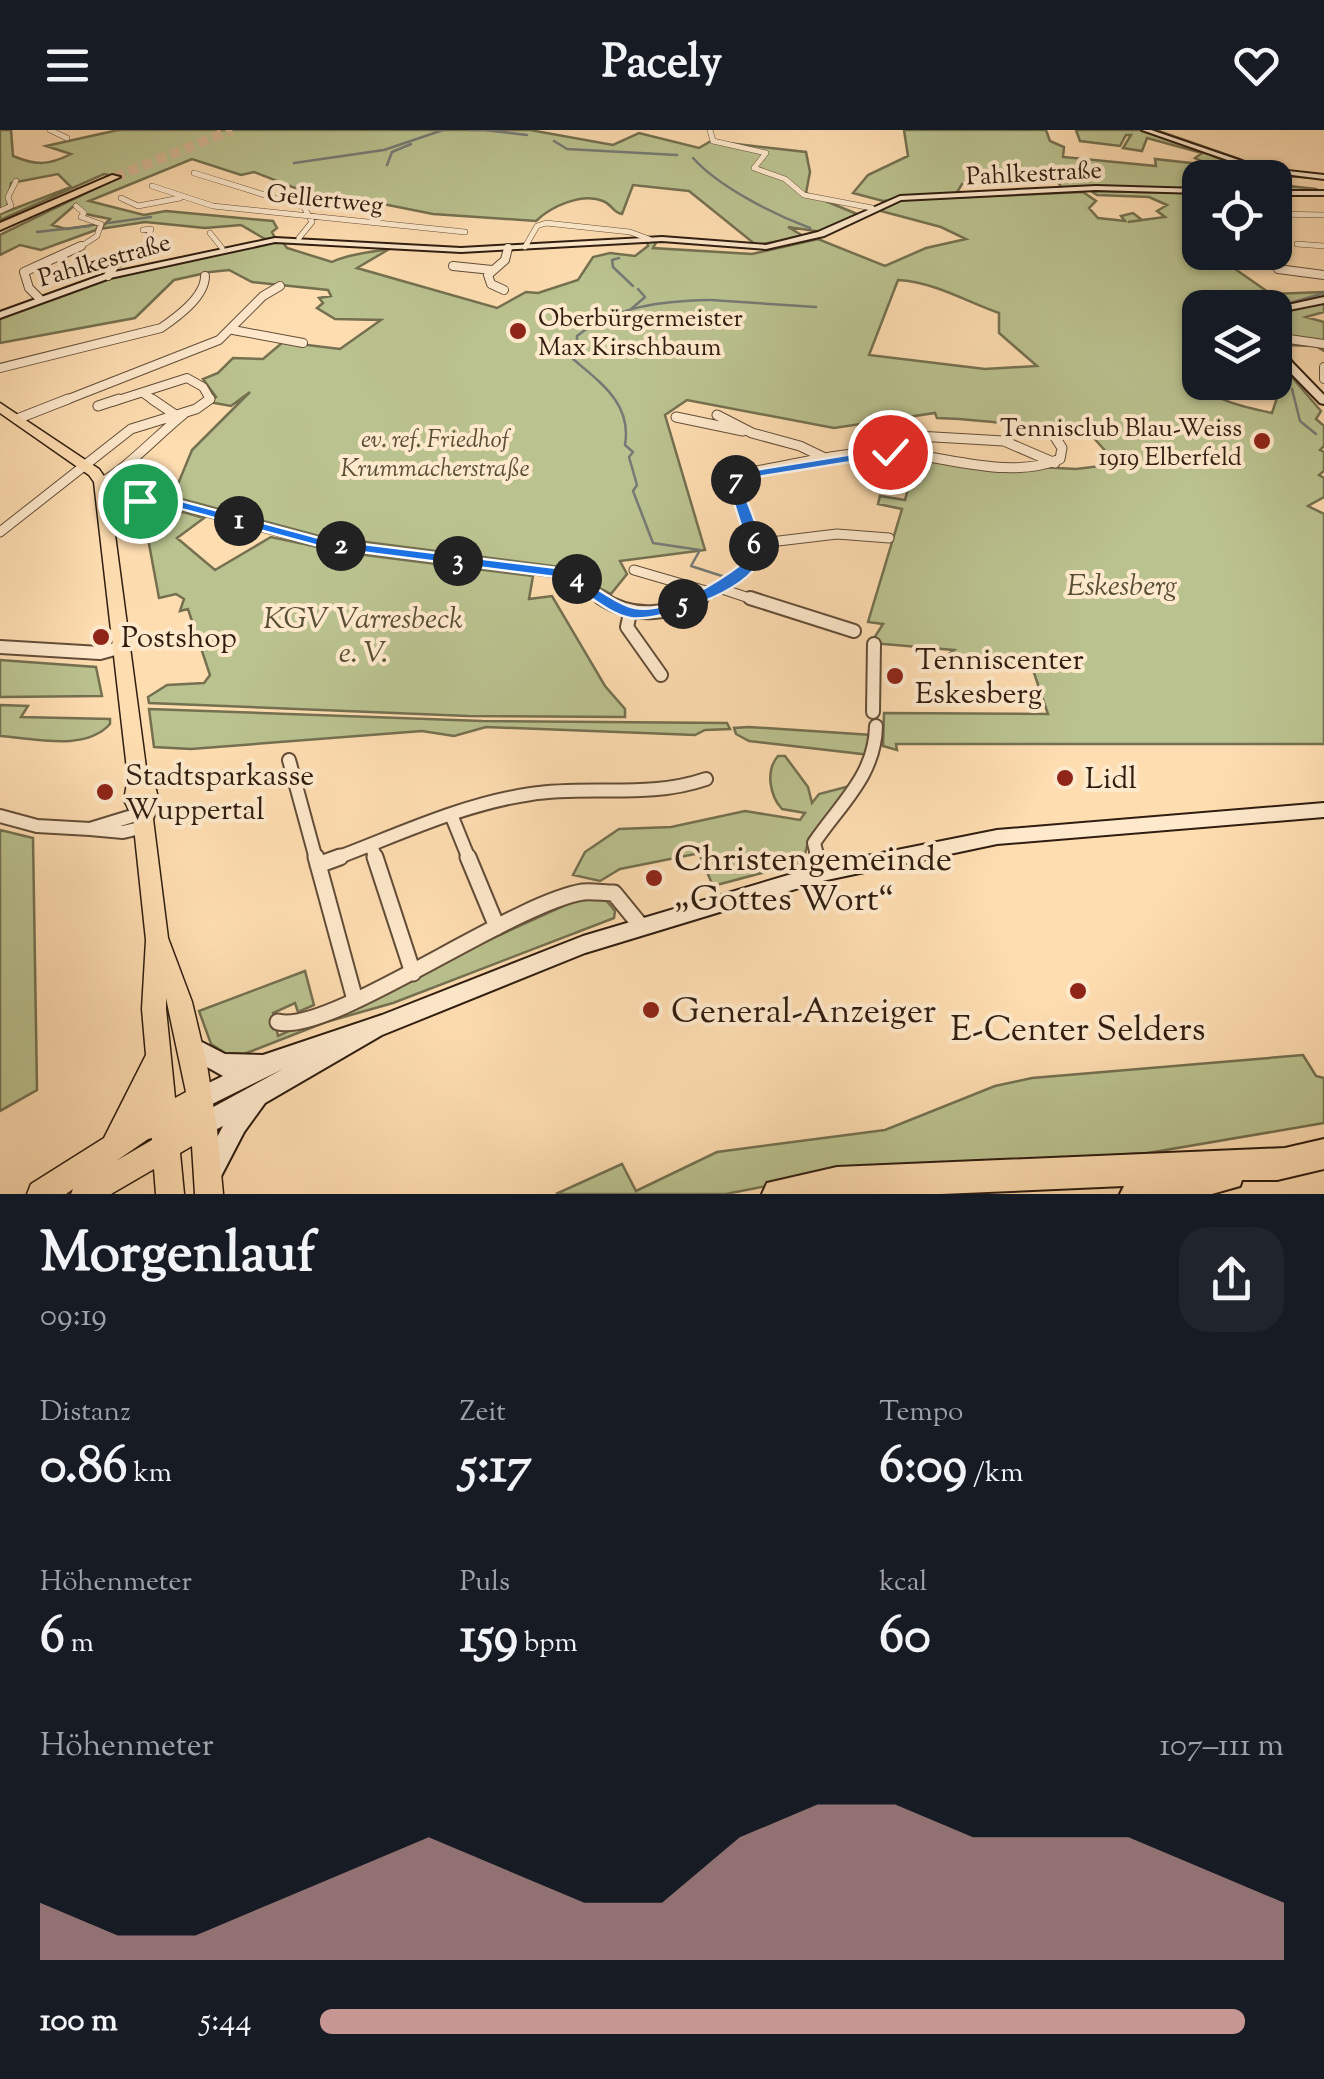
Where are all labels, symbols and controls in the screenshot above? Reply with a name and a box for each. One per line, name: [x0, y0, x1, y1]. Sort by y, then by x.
text: Pacely: [602, 33, 722, 98]
icon: menu: [40, 38, 95, 93]
icon: heart: [1229, 38, 1284, 93]
street label: Pahlkestraße: [965, 153, 1103, 197]
map controls: [1182, 160, 1292, 400]
button: locate: [1182, 160, 1292, 270]
street label: Gellertweg: [265, 177, 385, 225]
street label: Pahlkestraße: [34, 226, 175, 298]
button: layers: [1182, 290, 1292, 400]
place label: Oberbürgermeister Max Kirschbaum: [538, 302, 744, 367]
marker: Oberbürgermeister Max Kirschbaum: [507, 320, 529, 342]
pin: [848, 410, 933, 495]
place label: Tennisclub Blau-Weiss 1919 Elberfeld: [1000, 412, 1242, 477]
park label: ev. ref. Friedhof Krummacherstraße: [341, 423, 529, 488]
icon: check: [863, 425, 918, 480]
marker: Tennisclub Blau-Weiss 1919 Elberfeld: [1251, 430, 1273, 452]
pin: 7: [711, 455, 761, 505]
pin: [98, 459, 183, 544]
text: 7: [729, 460, 743, 500]
icon: arrive: [113, 474, 168, 529]
pin: 1: [214, 496, 264, 546]
text: 1: [234, 501, 244, 541]
pin: 2: [316, 521, 366, 571]
pin: 6: [729, 521, 779, 571]
text: 2: [334, 526, 348, 566]
text: 6: [747, 526, 761, 566]
pin: 3: [433, 536, 483, 586]
text: 3: [452, 541, 464, 581]
pin: 4: [552, 554, 602, 604]
text: 4: [570, 559, 584, 599]
park label: Eskesberg: [1066, 566, 1178, 609]
pin: 5: [658, 579, 708, 629]
text: 5: [678, 584, 688, 624]
park label: KGV Varresbeck e. V.: [263, 599, 463, 676]
place label: Postshop: [121, 618, 237, 661]
marker: Postshop: [90, 626, 112, 648]
place label: Tenniscenter Eskesberg: [915, 640, 1084, 717]
marker: Tenniscenter Eskesberg: [884, 665, 906, 687]
place label: Stadtsparkasse Wuppertal: [125, 756, 314, 833]
place label: Lidl: [1085, 759, 1137, 802]
marker: Lidl: [1054, 767, 1076, 789]
marker: Stadtsparkasse Wuppertal: [94, 781, 116, 803]
place label: Christengemeinde „Gottes Wort“: [674, 836, 952, 927]
marker: Christengemeinde „Gottes Wort“: [643, 867, 665, 889]
marker: E-Center Selders: [1067, 980, 1089, 1002]
place label: General-Anzeiger: [671, 988, 936, 1039]
marker: General-Anzeiger: [640, 999, 662, 1021]
place label: E-Center Selders: [951, 1006, 1205, 1057]
text: Morgenlauf: [40, 1217, 316, 1296]
button: share: [1179, 1227, 1284, 1332]
text: 09:19: [40, 1294, 107, 1340]
text: Distanz: [40, 1393, 131, 1433]
text: Zeit: [460, 1393, 506, 1433]
text: Tempo: [879, 1393, 963, 1433]
text: 0.86: [40, 1433, 128, 1505]
text: 5:17: [460, 1433, 532, 1505]
text: 6:09: [879, 1433, 967, 1505]
text: km: [128, 1454, 172, 1494]
text: /km: [967, 1454, 1024, 1494]
text: Höhenmeter: [40, 1563, 192, 1603]
text: Puls: [460, 1563, 510, 1603]
text: kcal: [879, 1563, 927, 1603]
text: 6: [40, 1603, 65, 1675]
text: 159: [460, 1603, 518, 1675]
text: 60: [879, 1603, 931, 1675]
text: m: [65, 1624, 94, 1664]
text: bpm: [518, 1624, 578, 1664]
text: Höhenmeter: [40, 1724, 214, 1770]
text: 107–111 m: [1159, 1724, 1284, 1770]
text: 100 m: [40, 1999, 118, 2045]
text: 5:44: [200, 1999, 252, 2045]

